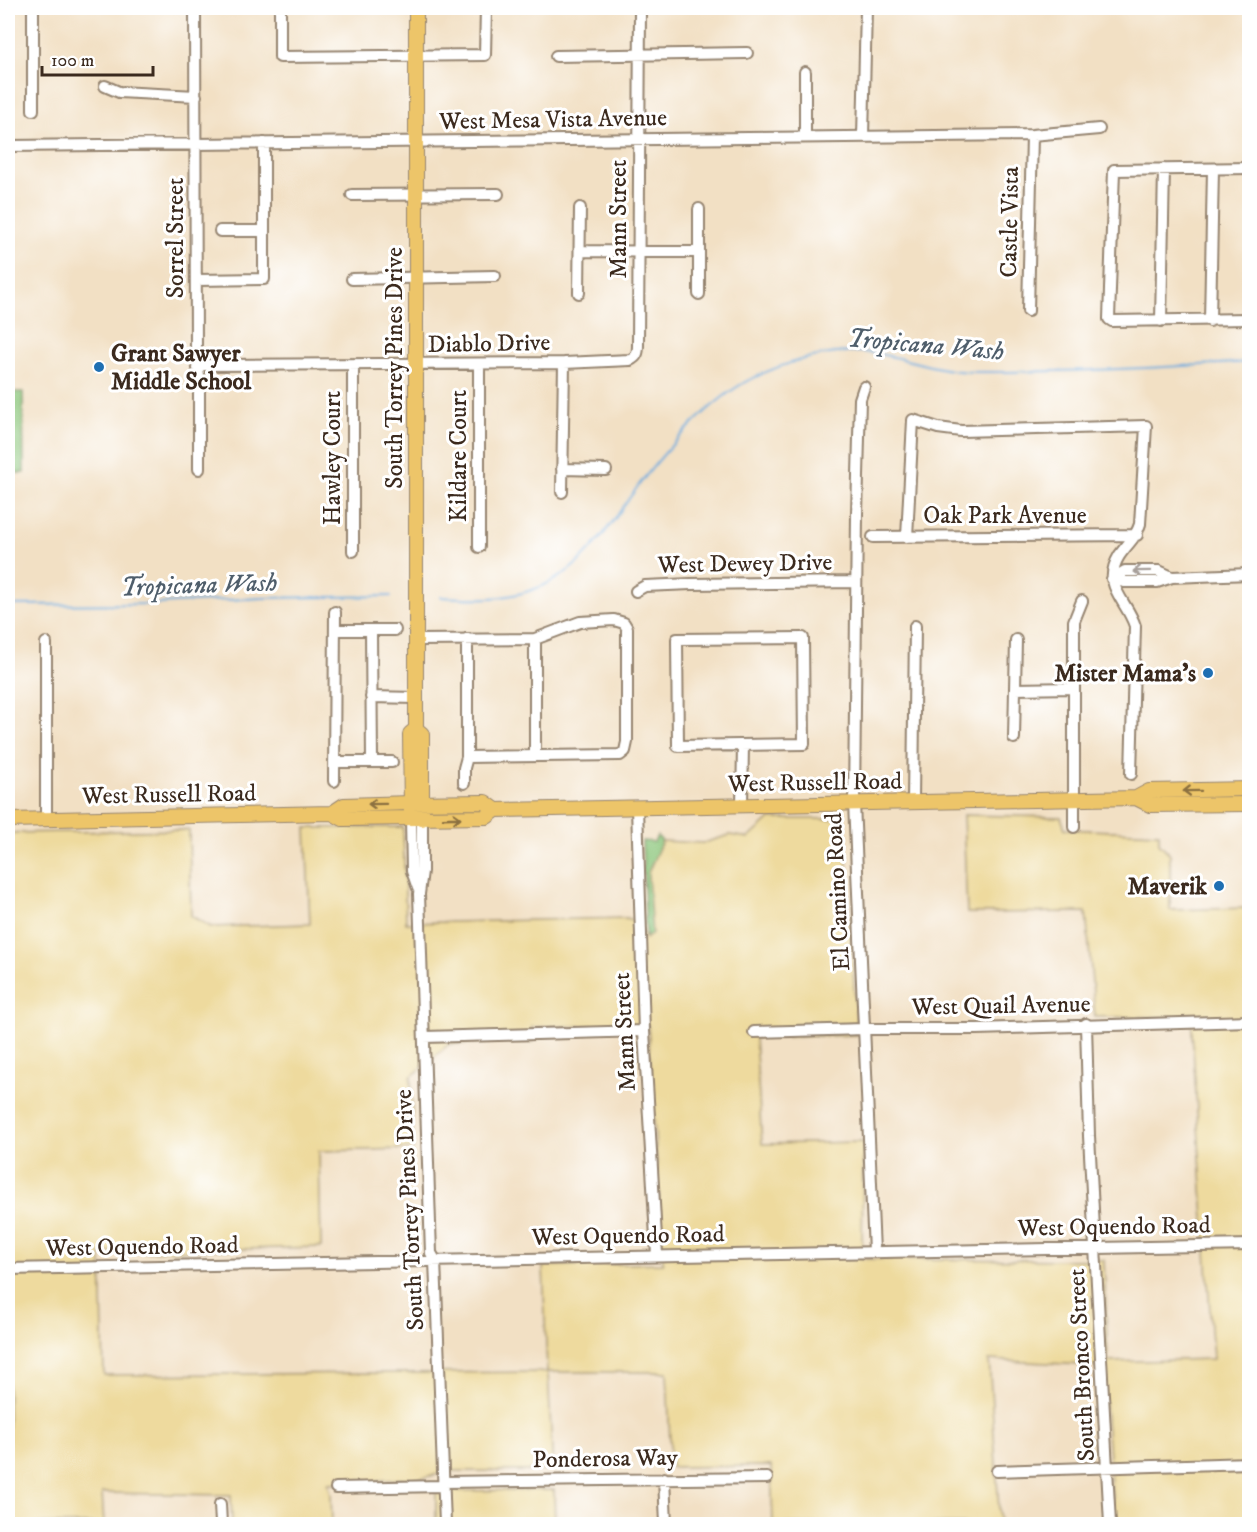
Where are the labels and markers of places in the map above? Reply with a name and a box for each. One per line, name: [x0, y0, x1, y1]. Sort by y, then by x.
place label: Grant Sawyer Middle School: [111, 339, 252, 397]
marker: Grant Sawyer Middle School: [92, 360, 106, 374]
place label: Mister Mama's: [1054, 659, 1196, 689]
marker: Mister Mama's: [1201, 666, 1215, 680]
place label: Maverik: [1128, 872, 1208, 902]
marker: Maverik: [1212, 879, 1226, 893]

